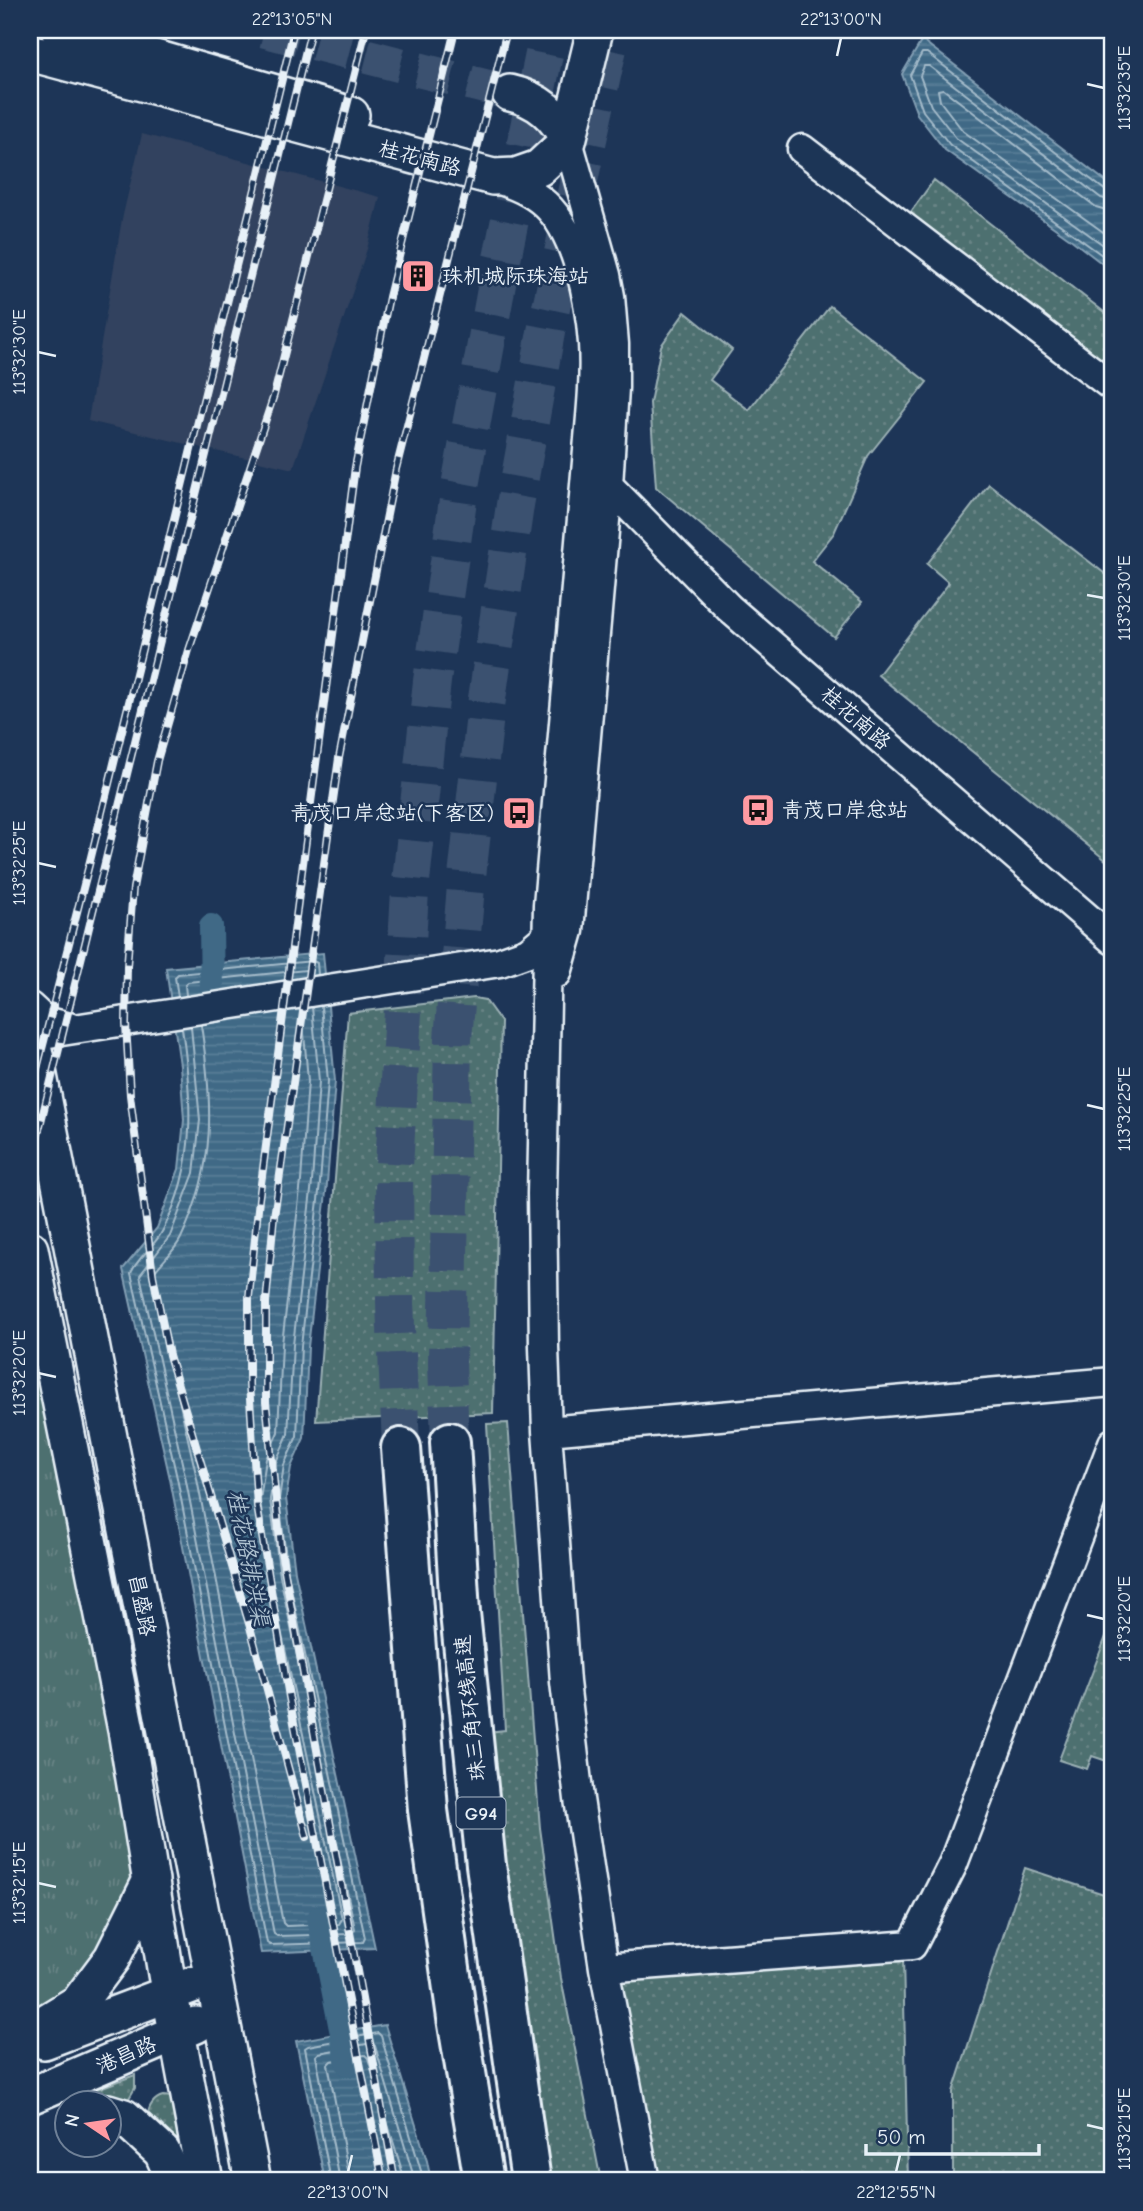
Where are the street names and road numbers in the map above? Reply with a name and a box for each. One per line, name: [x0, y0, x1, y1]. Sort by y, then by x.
street label: 桂花南路: [376, 136, 464, 180]
street label: 桂花南路: [816, 681, 896, 755]
street label: 昌盛路: [124, 1572, 160, 1638]
street label: 珠三角环线高速: [450, 1634, 490, 1782]
road number: G94: [456, 1798, 505, 1828]
street label: 港昌路: [92, 2032, 160, 2078]

